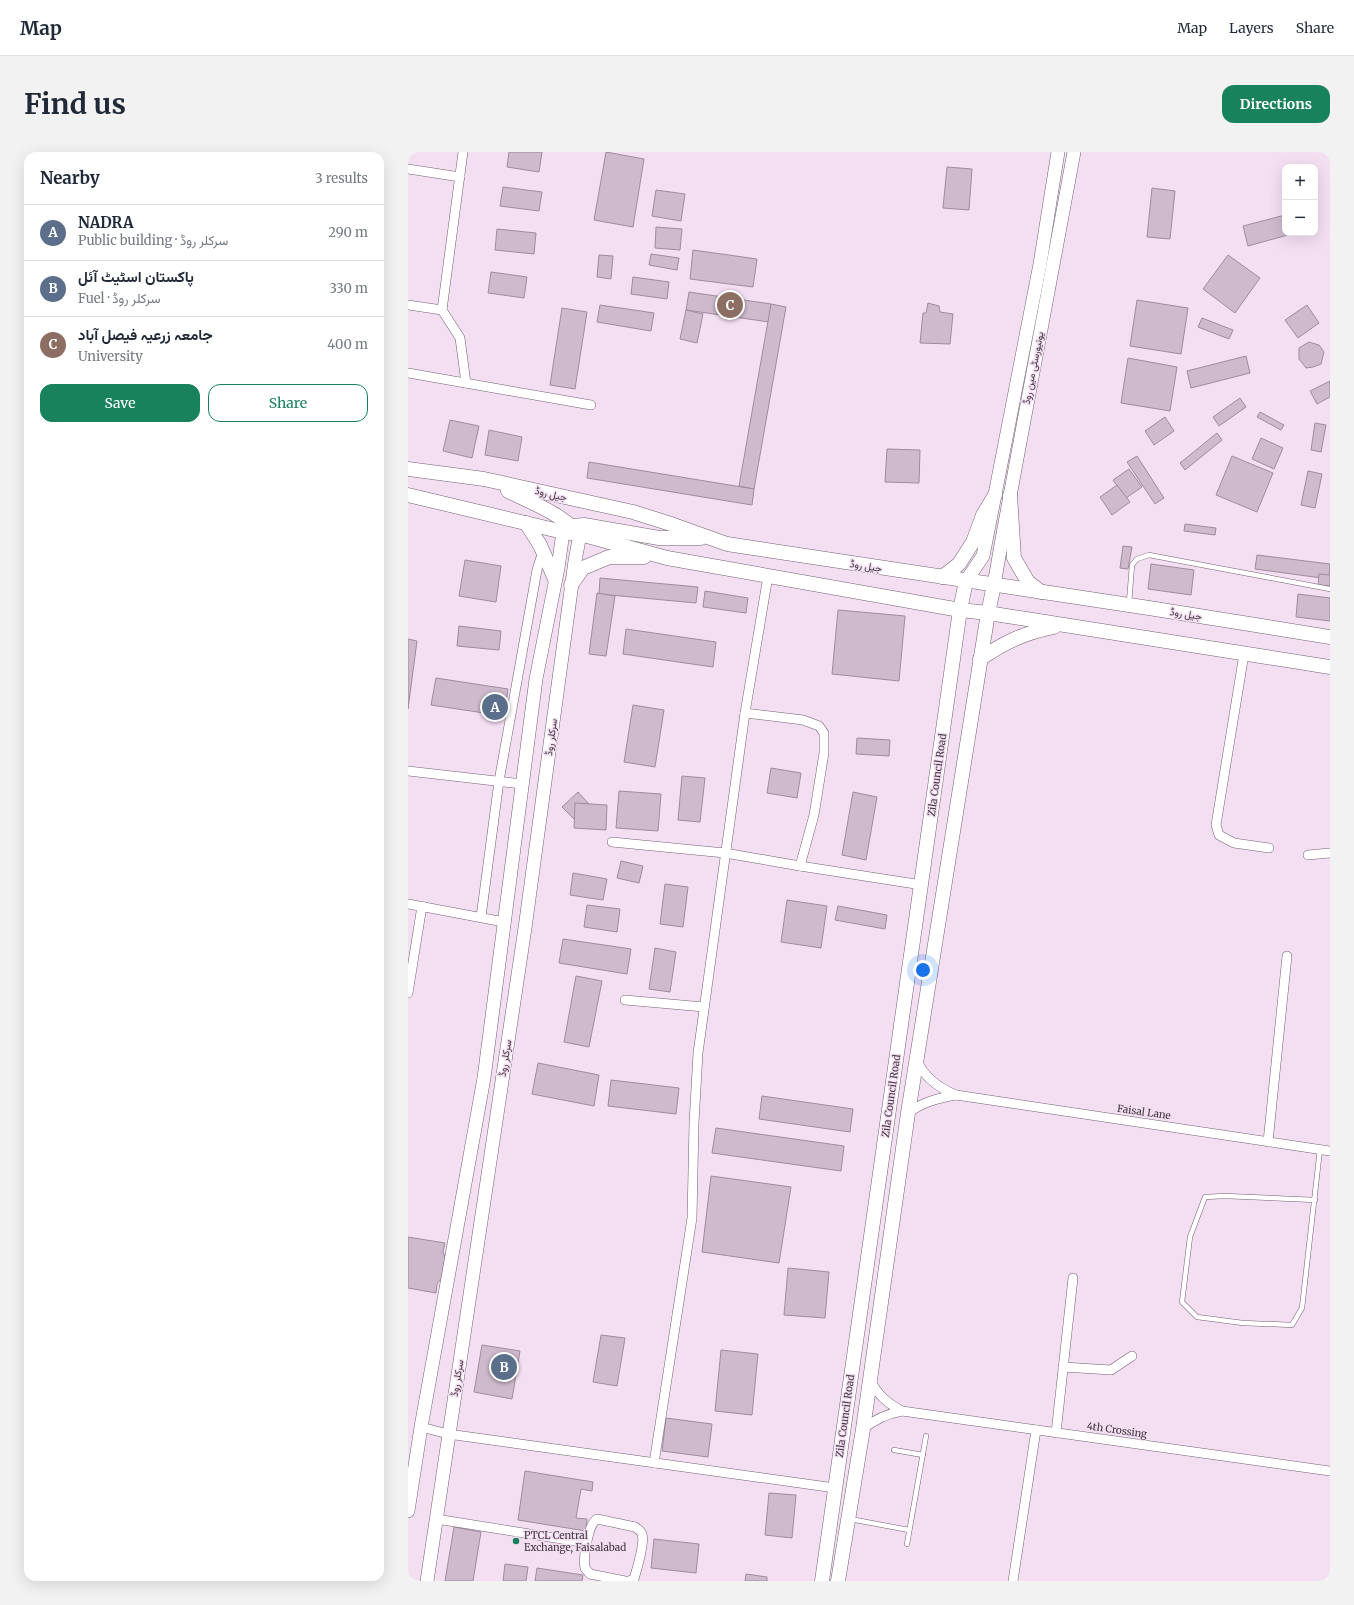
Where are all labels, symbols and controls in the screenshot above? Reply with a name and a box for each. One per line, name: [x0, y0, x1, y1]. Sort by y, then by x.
text: Map: [20, 16, 62, 40]
text: Map: [1177, 19, 1207, 37]
text: Layers: [1229, 19, 1274, 37]
text: Share: [1296, 19, 1334, 37]
button: Directions: [1222, 85, 1330, 123]
text: Find us: [24, 86, 126, 122]
map controls: [1282, 164, 1318, 236]
button: +: [1282, 164, 1318, 200]
text: Nearby: [40, 167, 100, 189]
text: 3 results: [315, 170, 368, 187]
button: −: [1282, 200, 1318, 236]
text: NADRA: [78, 213, 134, 232]
text: A: [48, 224, 58, 241]
text: 290 m: [328, 224, 368, 241]
text: Public building · سرکلر روڈ: [78, 232, 228, 249]
text: پاکستان اسٹیٹ آئل: [78, 267, 194, 286]
text: B: [48, 280, 58, 297]
text: 330 m: [329, 280, 368, 297]
text: Fuel · سرکلر روڈ: [78, 290, 161, 307]
pin: C: [717, 290, 743, 320]
text: جامعہ زرعیہ فیصل آباد: [78, 325, 213, 344]
street label: یونیورسٹی مین روڈ: [1020, 330, 1046, 405]
text: C: [49, 336, 57, 353]
text: 400 m: [327, 336, 368, 353]
text: University: [78, 348, 143, 365]
button: Save: [40, 384, 200, 422]
button: Share: [208, 384, 368, 422]
street label: جیل روڈ: [534, 484, 568, 504]
street label: جیل روڈ: [849, 557, 883, 575]
street label: جیل روڈ: [1169, 605, 1203, 623]
pin: A: [482, 692, 508, 722]
street label: سرکلر روڈ: [542, 718, 560, 756]
street label: Zila Council Road: [925, 733, 949, 817]
your location: [913, 960, 933, 980]
street label: سرکلر روڈ: [496, 1039, 514, 1077]
street label: Zila Council Road: [879, 1054, 903, 1138]
street label: Faisal Lane: [1116, 1102, 1172, 1122]
pin: B: [491, 1352, 517, 1382]
street label: سرکلر روڈ: [448, 1359, 466, 1397]
street label: Zila Council Road: [833, 1374, 857, 1458]
street label: 4th Crossing: [1086, 1419, 1148, 1441]
place label: PTCL Central Exchange, Faisalabad: [524, 1529, 626, 1554]
marker: PTCL Central Exchange, Faisalabad: [511, 1536, 521, 1546]

